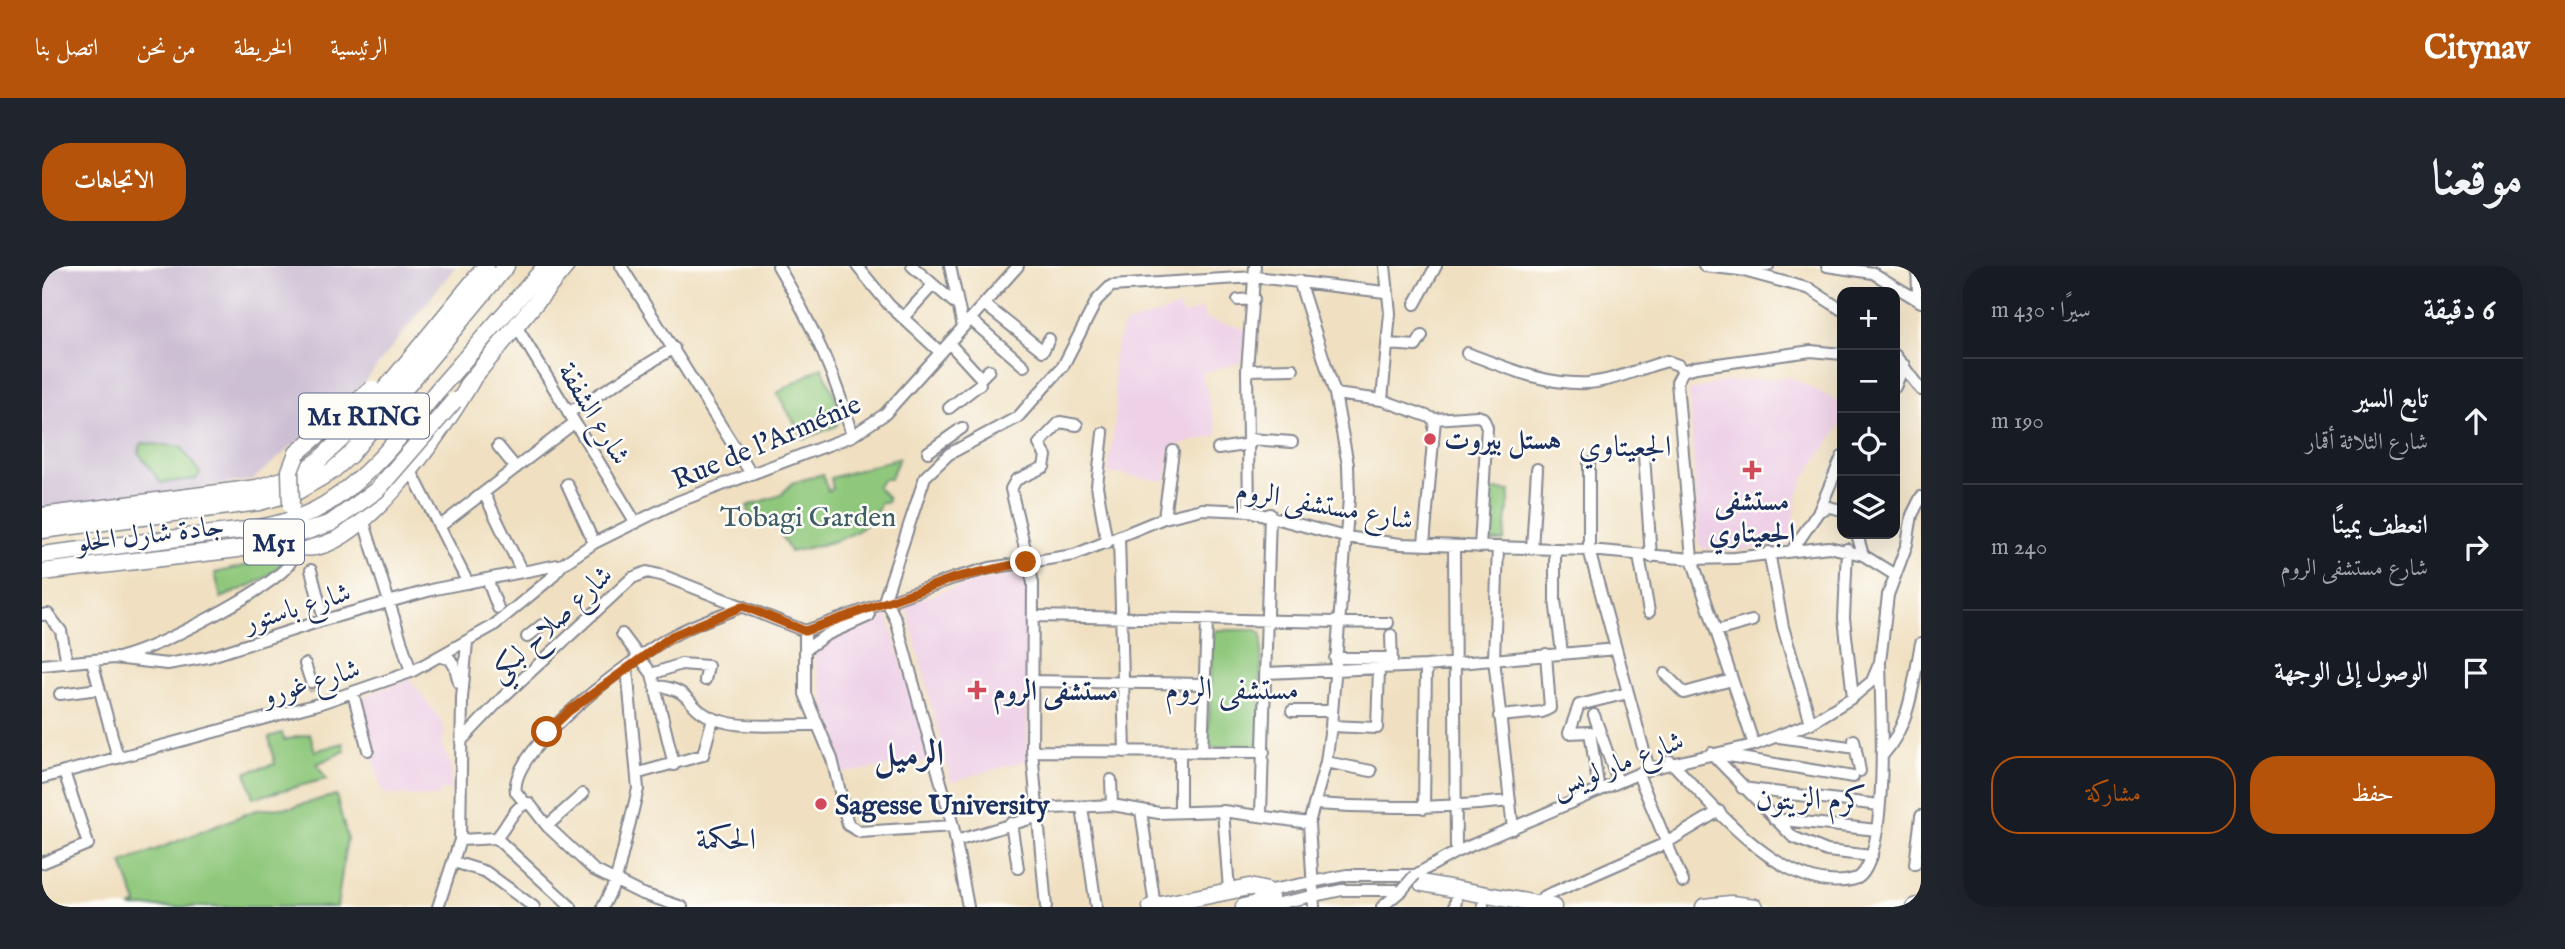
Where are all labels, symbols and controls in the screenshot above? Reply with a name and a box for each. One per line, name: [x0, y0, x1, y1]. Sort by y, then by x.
text: Citynav: [2424, 28, 2530, 70]
text: اتصل بنا: [35, 33, 98, 64]
text: من نحن: [136, 33, 196, 64]
text: الخريطة: [234, 33, 292, 64]
text: الرئيسية: [330, 33, 388, 64]
button: الاتجاهات: [42, 143, 186, 221]
text: موقعنا: [2431, 150, 2523, 212]
map controls: [1837, 287, 1900, 539]
button: +: [1837, 287, 1900, 350]
text: 6 دقيقة: [2423, 292, 2495, 330]
text: سيرًا · 430 m: [1991, 296, 2091, 325]
button: −: [1837, 350, 1900, 413]
street label: شارع الشفقة: [545, 357, 637, 474]
text: تابع السير: [2354, 383, 2428, 416]
street label: Rue de l'Arménie: [667, 388, 867, 499]
road number: M1 RING: [299, 393, 429, 438]
icon: ahead: [2457, 402, 2495, 440]
text: 190 m: [1991, 407, 2044, 436]
button: locate: [1837, 413, 1900, 476]
place label: هستل بيروت: [1444, 424, 1561, 459]
text: شارع الثلاثة أقمار: [2306, 428, 2428, 457]
district label: الجعيتاوي: [1579, 429, 1671, 470]
marker: هستل بيروت: [1422, 431, 1438, 447]
marker: مستشفى الجعيتاوي: [1742, 460, 1762, 480]
street label: شارع مستشفى الروم: [1232, 474, 1416, 544]
button: layers: [1837, 476, 1900, 539]
place label: مستشفى الجعيتاوي: [1709, 485, 1795, 555]
park label: Tobagi Garden: [720, 501, 896, 536]
street label: جادة شارل الحلو: [71, 509, 226, 562]
text: انعطف يمينًا: [2332, 509, 2428, 542]
road number: M51: [244, 520, 304, 564]
icon: right: [2457, 528, 2495, 566]
text: 240 m: [1991, 533, 2047, 562]
route end: [1010, 546, 1041, 577]
text: شارع مستشفى الروم: [2280, 554, 2428, 583]
street label: شارع صلاح لبكي: [482, 559, 625, 695]
street label: شارع باستور: [237, 576, 357, 646]
street label: شارع غورو: [256, 652, 366, 719]
icon: arrive: [2457, 654, 2495, 692]
text: الوصول إلى الوجهة: [2274, 656, 2428, 689]
district label: مستشفى الروم: [1165, 672, 1299, 715]
place label: مستشفى الروم: [993, 675, 1118, 715]
marker: مستشفى الروم: [967, 680, 987, 700]
route start: [531, 716, 562, 747]
street label: شارع مار لويس: [1547, 724, 1691, 810]
district label: الرميل: [874, 733, 944, 779]
button: مشاركة: [1991, 756, 2236, 834]
button: حفظ: [2250, 756, 2495, 834]
district label: كرم الزيتون: [1755, 782, 1867, 825]
place label: Sagesse University: [835, 789, 1051, 824]
marker: Sagesse University: [813, 796, 829, 812]
district label: الحكمة: [696, 822, 756, 860]

